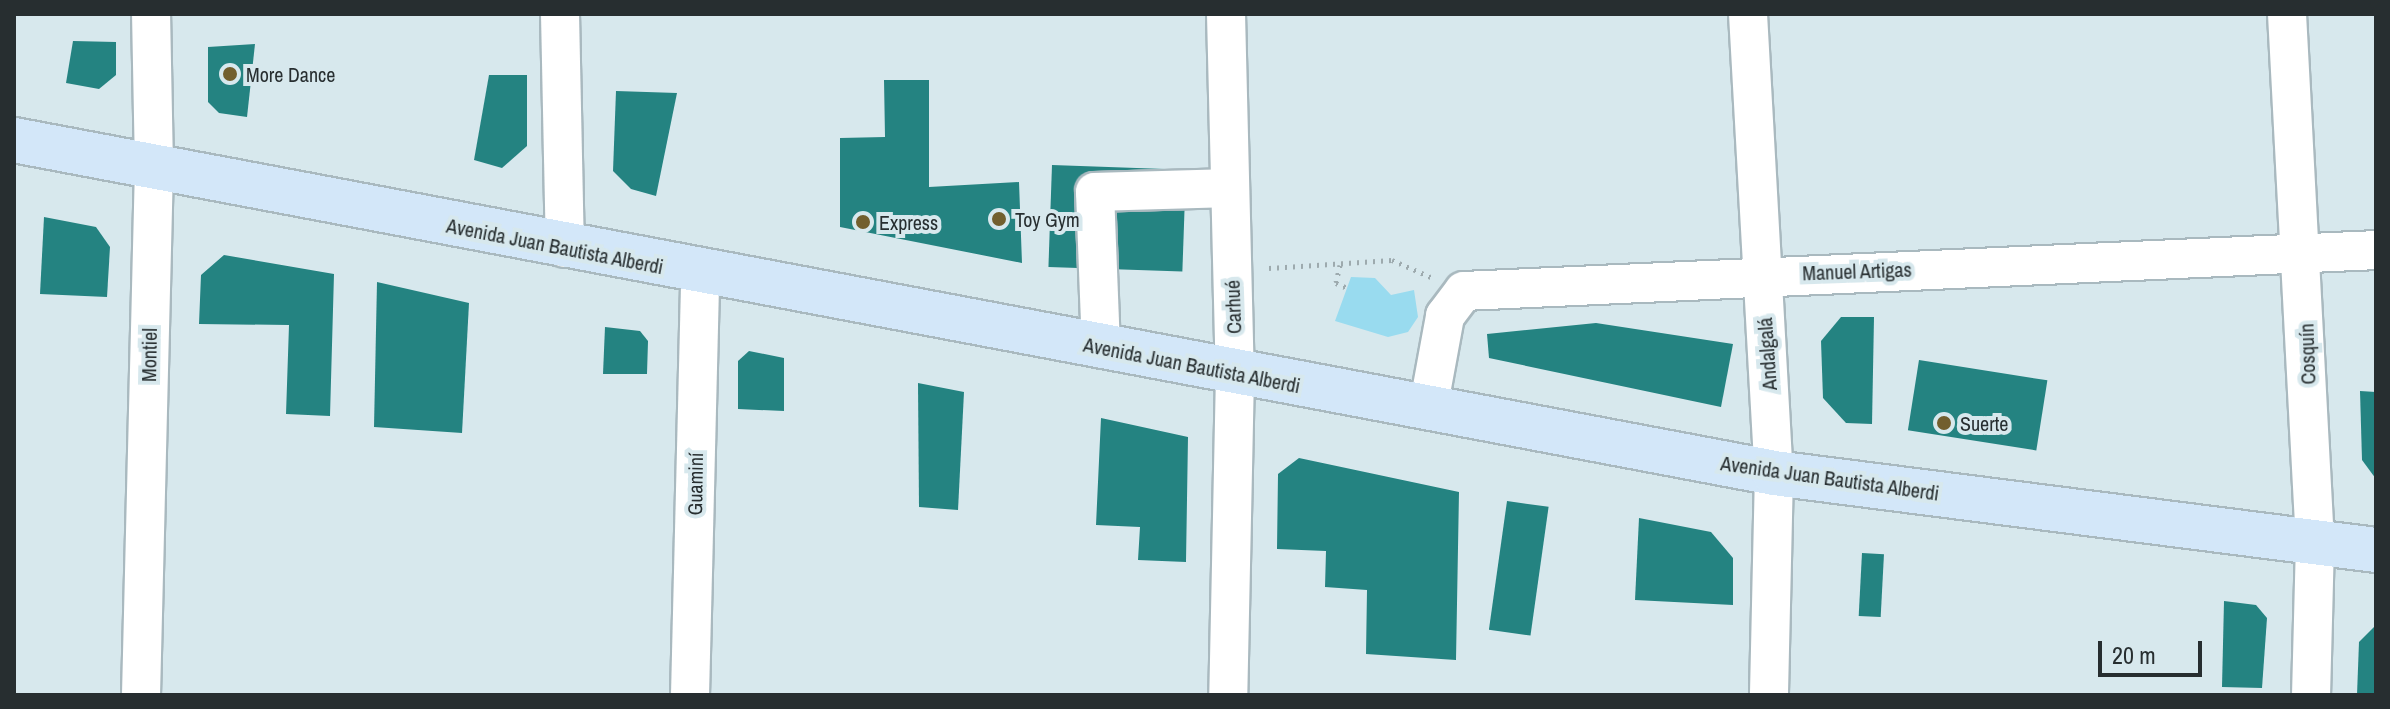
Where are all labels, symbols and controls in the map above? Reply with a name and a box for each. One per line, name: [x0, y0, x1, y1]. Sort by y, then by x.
place label: More Dance: [246, 62, 335, 86]
marker: More Dance: [221, 65, 239, 83]
place label: Toy Gym: [1015, 207, 1080, 231]
place label: Express: [879, 210, 938, 234]
marker: Toy Gym: [990, 210, 1008, 228]
street label: Avenida Juan Bautista Alberdi: [444, 213, 666, 279]
marker: Express: [854, 213, 872, 231]
street label: Manuel Artigas: [1801, 257, 1913, 285]
street label: Carhué: [1220, 280, 1246, 334]
street label: Andalgalá: [1752, 317, 1782, 391]
street label: Cosquín: [2294, 323, 2320, 385]
street label: Montiel: [137, 328, 161, 382]
street label: Avenida Juan Bautista Alberdi: [1081, 332, 1303, 398]
place label: Suerte: [1960, 411, 2008, 435]
marker: Suerte: [1935, 414, 1953, 432]
street label: Avenida Juan Bautista Alberdi: [1719, 451, 1941, 505]
street label: Guaminí: [682, 452, 708, 516]
scale bar: [2102, 625, 2206, 675]
text: 20 m: [2112, 639, 2156, 671]

